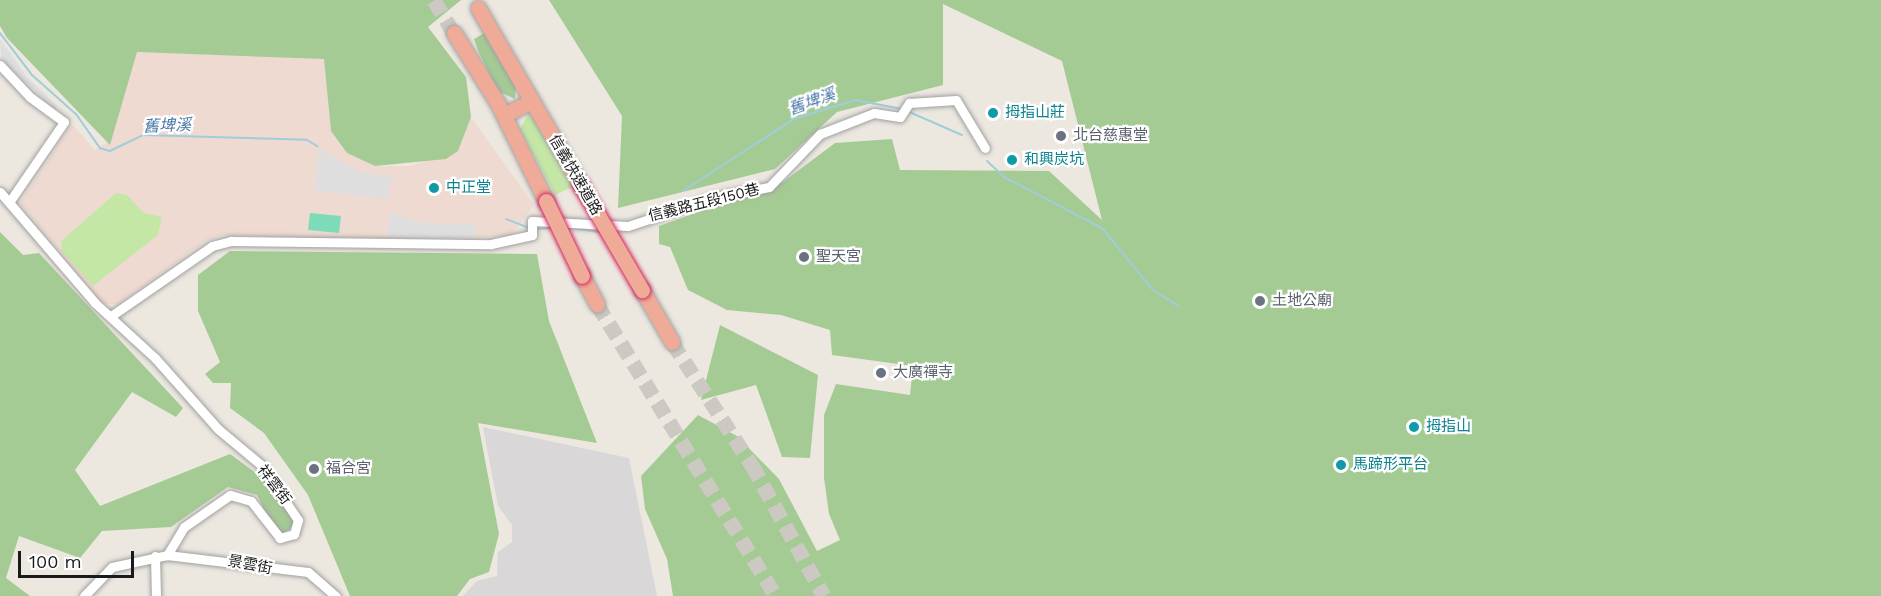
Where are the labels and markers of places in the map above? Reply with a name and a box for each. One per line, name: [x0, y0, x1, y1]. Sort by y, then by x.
place label: 拇指山莊: [1005, 104, 1065, 122]
marker: 拇指山莊: [986, 106, 1000, 120]
place label: 北台慈惠堂: [1073, 127, 1148, 145]
marker: 北台慈惠堂: [1054, 129, 1068, 143]
place label: 和興炭坑: [1024, 151, 1084, 169]
marker: 和興炭坑: [1005, 153, 1019, 167]
place label: 中正堂: [446, 179, 491, 197]
marker: 中正堂: [427, 181, 441, 195]
place label: 聖天宮: [816, 248, 861, 266]
marker: 聖天宮: [797, 250, 811, 264]
place label: 土地公廟: [1272, 292, 1332, 310]
marker: 土地公廟: [1253, 294, 1267, 308]
place label: 大廣禪寺: [893, 364, 953, 382]
marker: 大廣禪寺: [874, 366, 888, 380]
place label: 拇指山: [1426, 418, 1471, 436]
marker: 拇指山: [1407, 420, 1421, 434]
place label: 馬蹄形平台: [1353, 456, 1428, 474]
marker: 馬蹄形平台: [1334, 458, 1348, 472]
place label: 福合宮: [326, 460, 371, 478]
marker: 福合宮: [307, 462, 321, 476]

